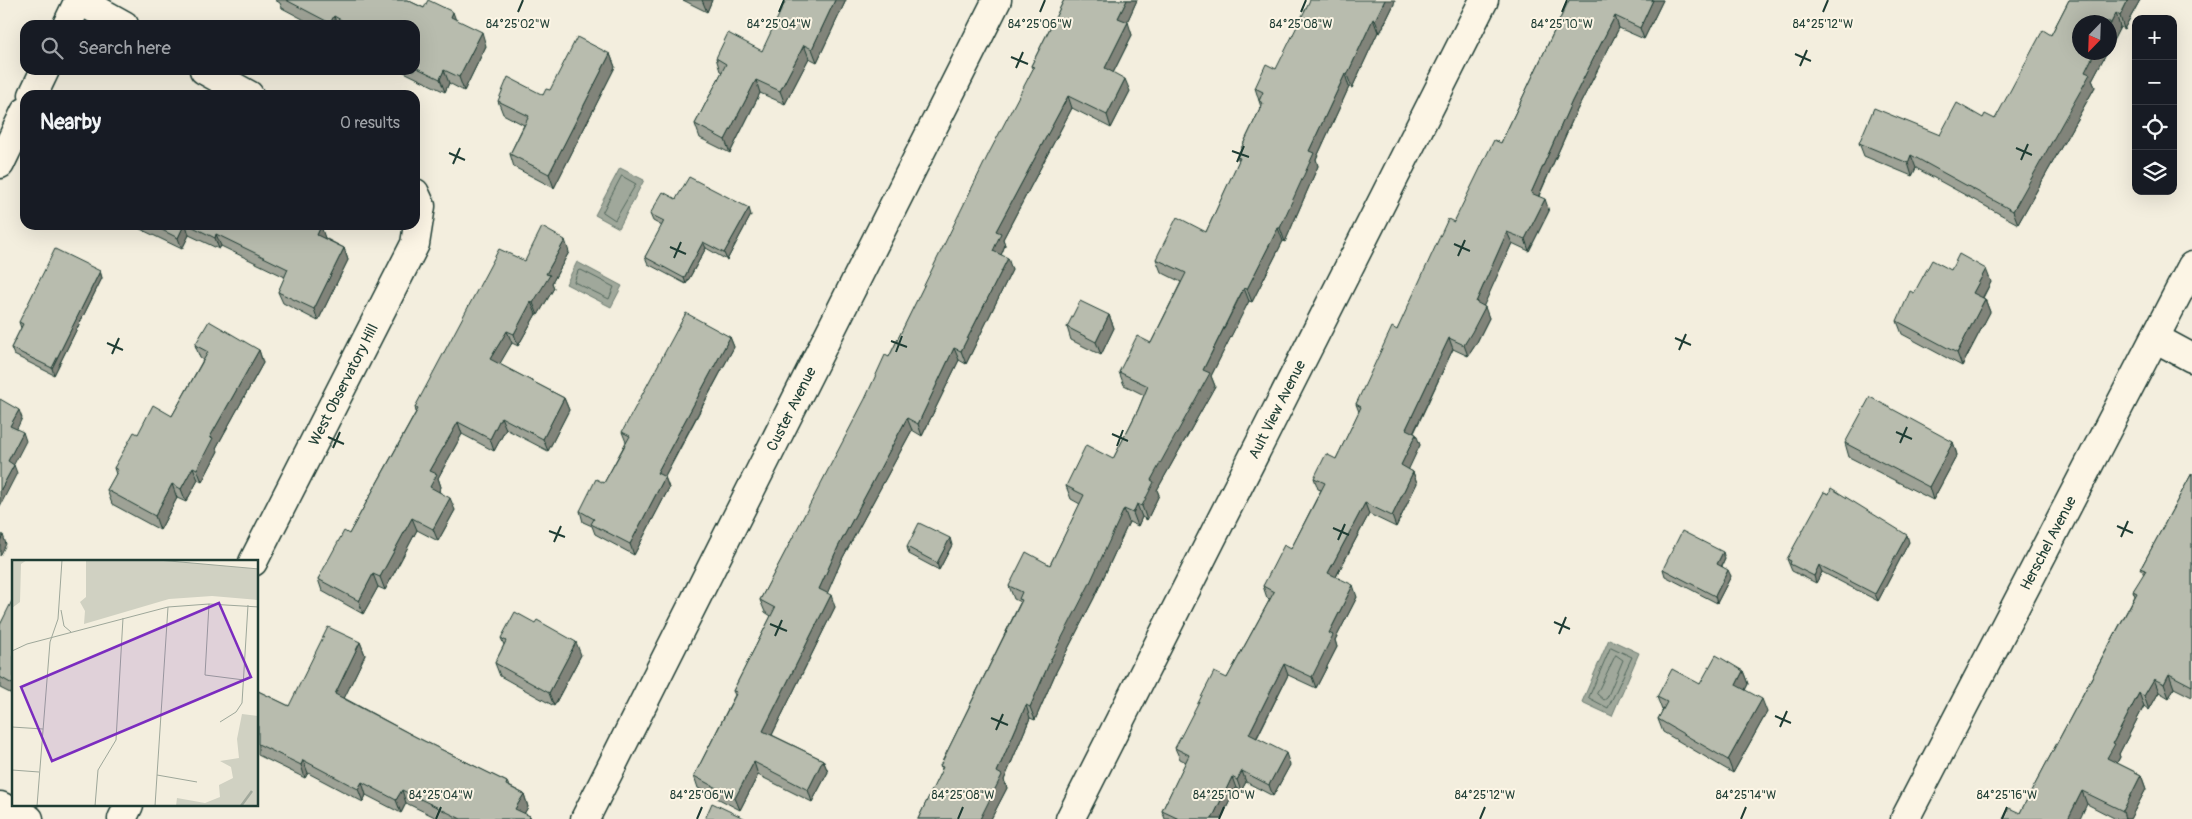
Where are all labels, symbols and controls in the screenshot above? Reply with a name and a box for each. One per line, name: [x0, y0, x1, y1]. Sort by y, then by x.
north arrow: [2072, 15, 2117, 60]
map controls: [2132, 15, 2177, 195]
button: +: [2132, 15, 2177, 60]
text: 84°25'02"W: [486, 17, 550, 32]
text: 84°25'04"W: [747, 17, 811, 32]
text: 84°25'06"W: [1008, 17, 1072, 32]
text: 84°25'08"W: [1269, 17, 1333, 32]
text: 84°25'10"W: [1531, 17, 1593, 32]
text: 84°25'12"W: [1793, 17, 1853, 32]
search box: [20, 20, 420, 75]
icon: search: [38, 34, 66, 62]
text: Search here: [78, 36, 171, 60]
button: −: [2132, 60, 2177, 105]
button: locate: [2132, 105, 2177, 150]
text: Nearby: [40, 109, 101, 136]
text: 0 results: [340, 113, 400, 133]
button: layers: [2132, 150, 2177, 195]
street label: West Observatory Hill: [304, 320, 382, 449]
street label: Ault View Avenue: [1244, 356, 1310, 462]
street label: Custer Avenue: [762, 363, 821, 454]
street label: Herschel Avenue: [2016, 492, 2081, 593]
inset map: [12, 560, 259, 806]
text: 84°25'04"W: [409, 788, 473, 803]
text: 84°25'06"W: [670, 788, 734, 803]
text: 84°25'08"W: [931, 788, 995, 803]
text: 84°25'10"W: [1193, 788, 1255, 803]
text: 84°25'12"W: [1455, 788, 1515, 803]
text: 84°25'14"W: [1716, 788, 1776, 803]
text: 84°25'16"W: [1977, 788, 2037, 803]

